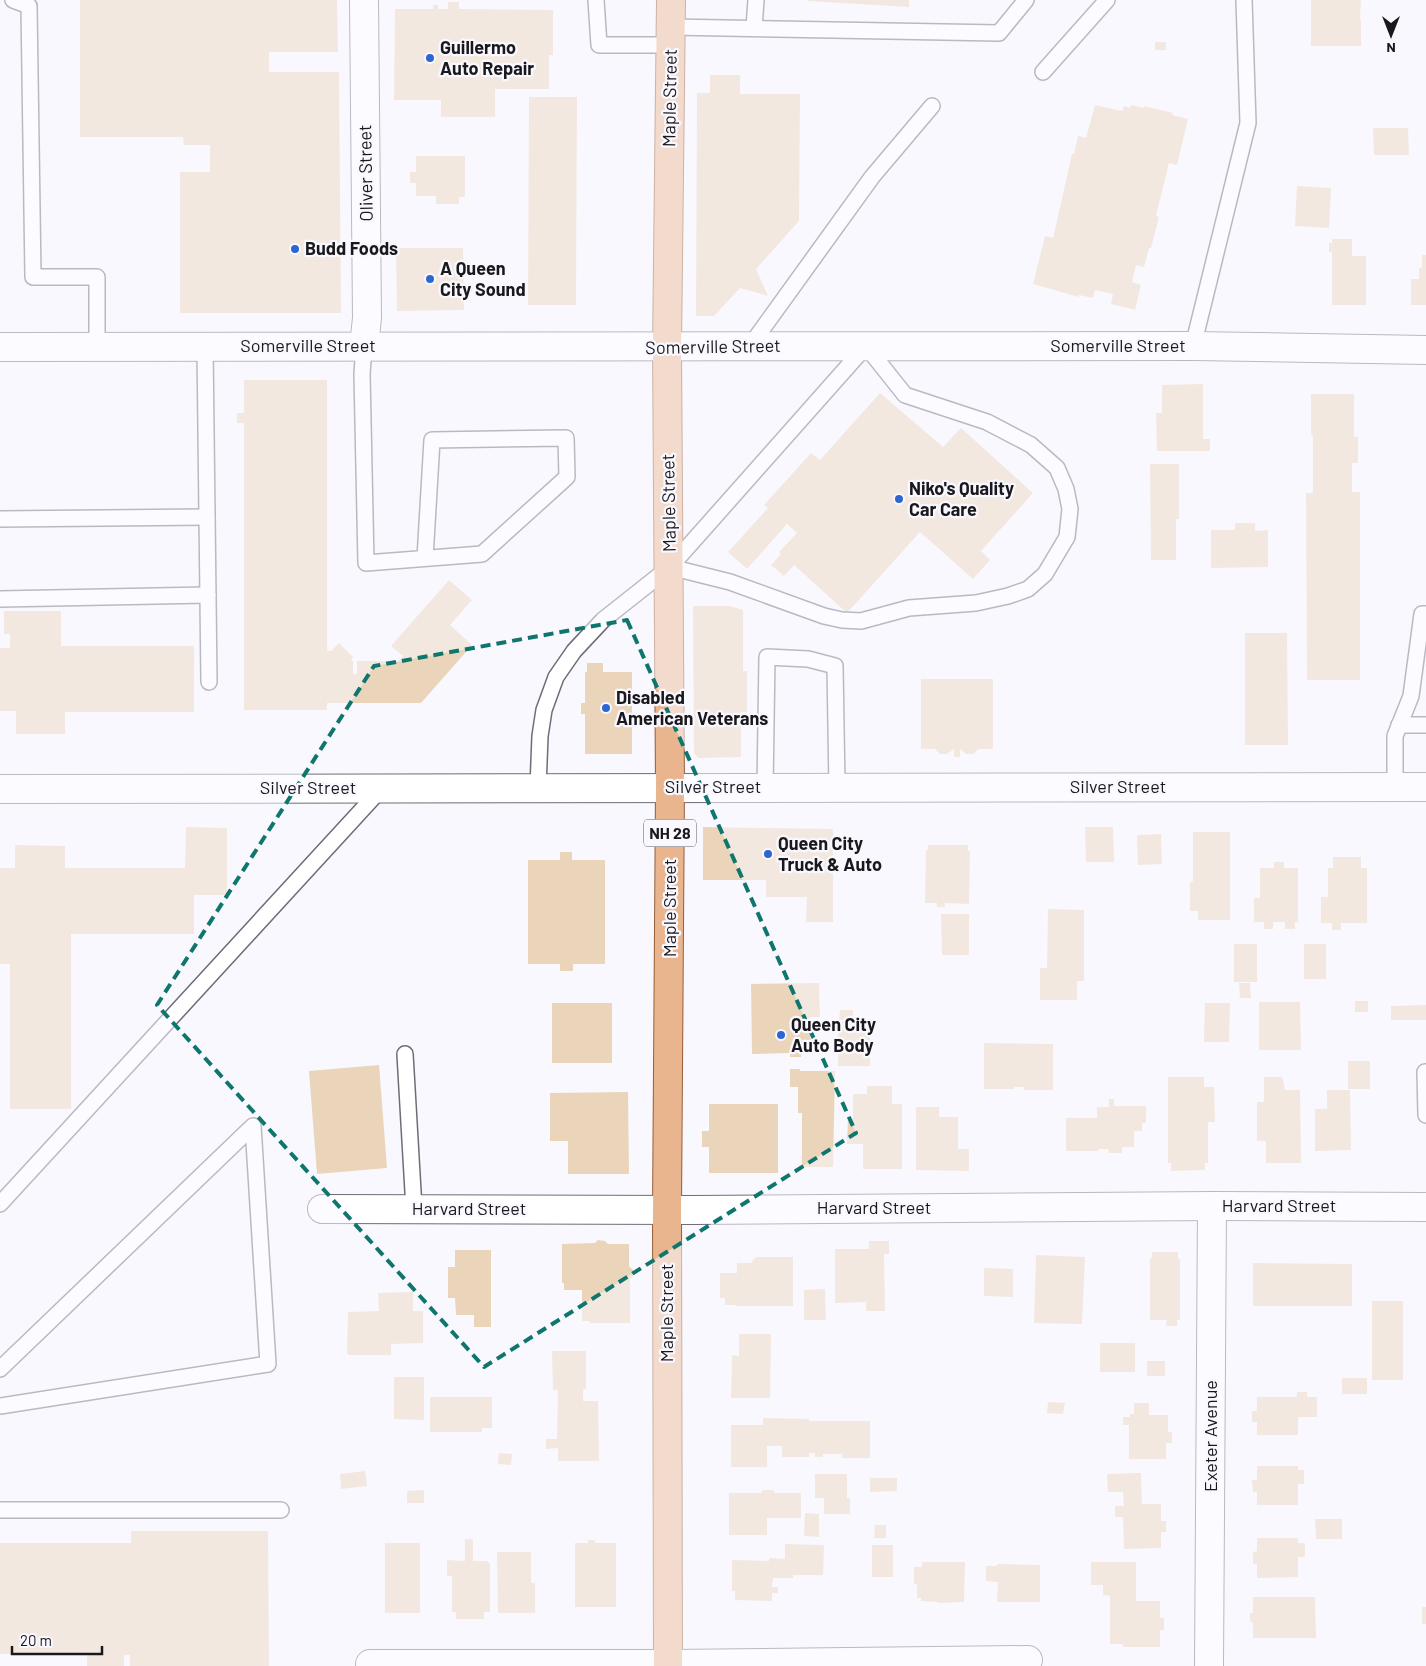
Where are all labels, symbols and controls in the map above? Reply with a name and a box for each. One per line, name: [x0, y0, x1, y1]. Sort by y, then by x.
north arrow: [1366, 10, 1416, 60]
place label: Guillermo Auto Repair: [440, 36, 534, 79]
text: N: [1386, 40, 1396, 57]
street label: Maple Street: [657, 49, 681, 147]
marker: Guillermo Auto Repair: [424, 52, 436, 64]
street label: Oliver Street: [353, 124, 377, 222]
place label: Budd Foods: [305, 237, 398, 259]
marker: Budd Foods: [289, 243, 301, 255]
place label: A Queen City Sound: [440, 257, 526, 300]
marker: A Queen City Sound: [424, 273, 436, 285]
street label: Somerville Street: [240, 334, 376, 356]
street label: Somerville Street: [645, 334, 781, 358]
street label: Somerville Street: [1050, 334, 1186, 356]
street label: Maple Street: [656, 454, 680, 552]
place label: Niko's Quality Car Care: [909, 477, 1014, 520]
marker: Niko's Quality Car Care: [893, 493, 905, 505]
place label: Disabled American Veterans: [616, 686, 768, 729]
marker: Disabled American Veterans: [600, 702, 612, 714]
street label: Silver Street: [665, 775, 761, 797]
street label: Silver Street: [1070, 775, 1166, 797]
street label: Silver Street: [260, 776, 356, 798]
road number: NH 28: [644, 820, 696, 846]
place label: Queen City Truck & Auto: [778, 832, 882, 875]
marker: Queen City Truck & Auto: [762, 848, 774, 860]
street label: Maple Street: [658, 859, 680, 957]
place label: Queen City Auto Body: [791, 1013, 876, 1056]
marker: Queen City Auto Body: [775, 1029, 787, 1041]
street label: Harvard Street: [1222, 1194, 1336, 1216]
street label: Harvard Street: [817, 1196, 931, 1218]
street label: Harvard Street: [412, 1197, 526, 1219]
street label: Maple Street: [655, 1264, 677, 1362]
street label: Exeter Avenue: [1199, 1380, 1221, 1492]
scale bar: [12, 1624, 102, 1656]
text: 20 m: [20, 1631, 52, 1649]

